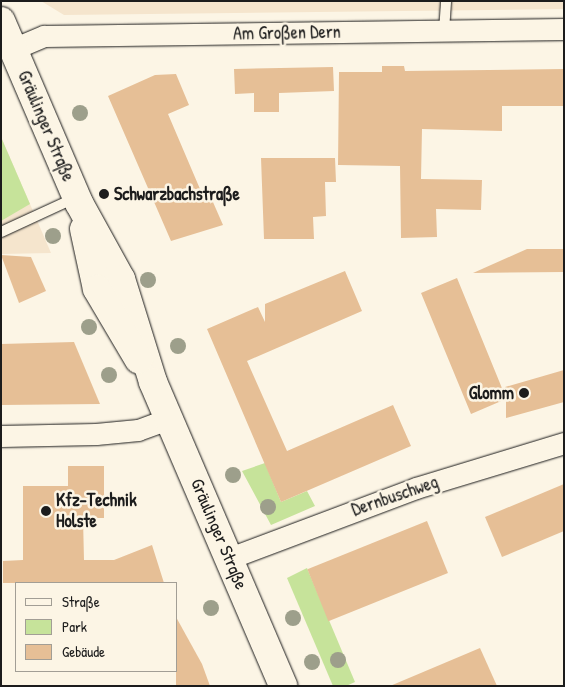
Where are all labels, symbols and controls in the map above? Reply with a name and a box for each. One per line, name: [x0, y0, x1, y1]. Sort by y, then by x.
street label: Am Großen Dern: [233, 21, 341, 45]
street label: Gräulinger Straße: [13, 67, 79, 185]
place label: Schwarzbachstraße: [114, 183, 240, 205]
marker: Schwarzbachstraße: [98, 188, 110, 200]
place label: Glomm: [469, 382, 514, 404]
marker: Glomm: [518, 387, 530, 399]
street label: Dernbuschweg: [349, 471, 441, 521]
street label: Gräulinger Straße: [186, 475, 252, 593]
place label: Kfz-Technik Holste: [56, 490, 137, 532]
marker: Kfz-Technik Holste: [40, 505, 52, 517]
legend: [15, 582, 178, 672]
text: Straße: [62, 591, 100, 612]
text: Park: [62, 616, 87, 637]
text: Gebäude: [62, 641, 105, 662]

